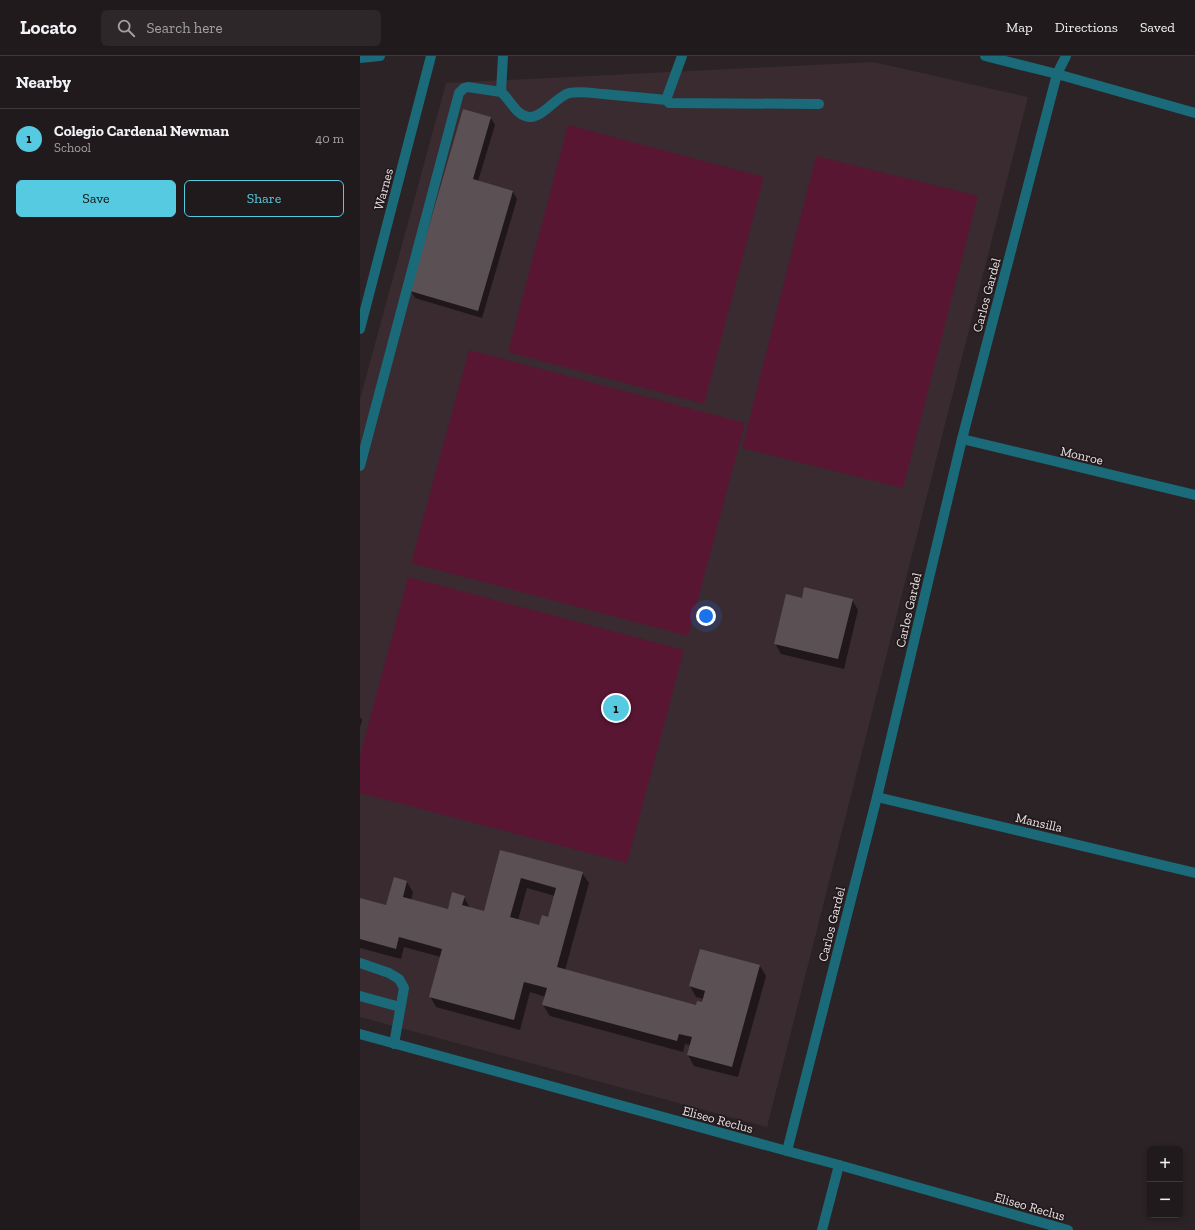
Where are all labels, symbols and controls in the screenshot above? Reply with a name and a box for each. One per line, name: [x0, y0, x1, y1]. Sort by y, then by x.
search box: [101, 10, 381, 46]
text: Locato: [20, 16, 77, 39]
icon: search: [115, 17, 137, 39]
text: Search here: [147, 19, 223, 37]
text: Map: [1006, 19, 1033, 36]
text: Directions: [1055, 19, 1118, 36]
text: Saved: [1140, 19, 1175, 36]
text: Nearby: [16, 72, 71, 92]
text: Colegio Cardenal Newman: [54, 122, 229, 140]
text: 1: [26, 131, 32, 146]
text: 40 m: [315, 131, 344, 146]
text: School: [54, 140, 91, 155]
street label: Warnes: [371, 166, 396, 212]
button: Save: [16, 180, 176, 217]
button: Share: [184, 180, 344, 217]
street label: Carlos Gardel: [969, 256, 1004, 334]
street label: Monroe: [1059, 443, 1105, 468]
street label: Carlos Gardel: [893, 571, 924, 649]
your location: [696, 606, 716, 626]
pin: 1: [603, 693, 629, 723]
street label: Mansilla: [1014, 810, 1064, 835]
street label: Carlos Gardel: [815, 885, 848, 963]
street label: Eliseo Reclus: [681, 1103, 755, 1136]
map controls: [1147, 1146, 1183, 1218]
button: +: [1147, 1146, 1183, 1182]
button: −: [1147, 1182, 1183, 1218]
street label: Eliseo Reclus: [993, 1189, 1067, 1224]

